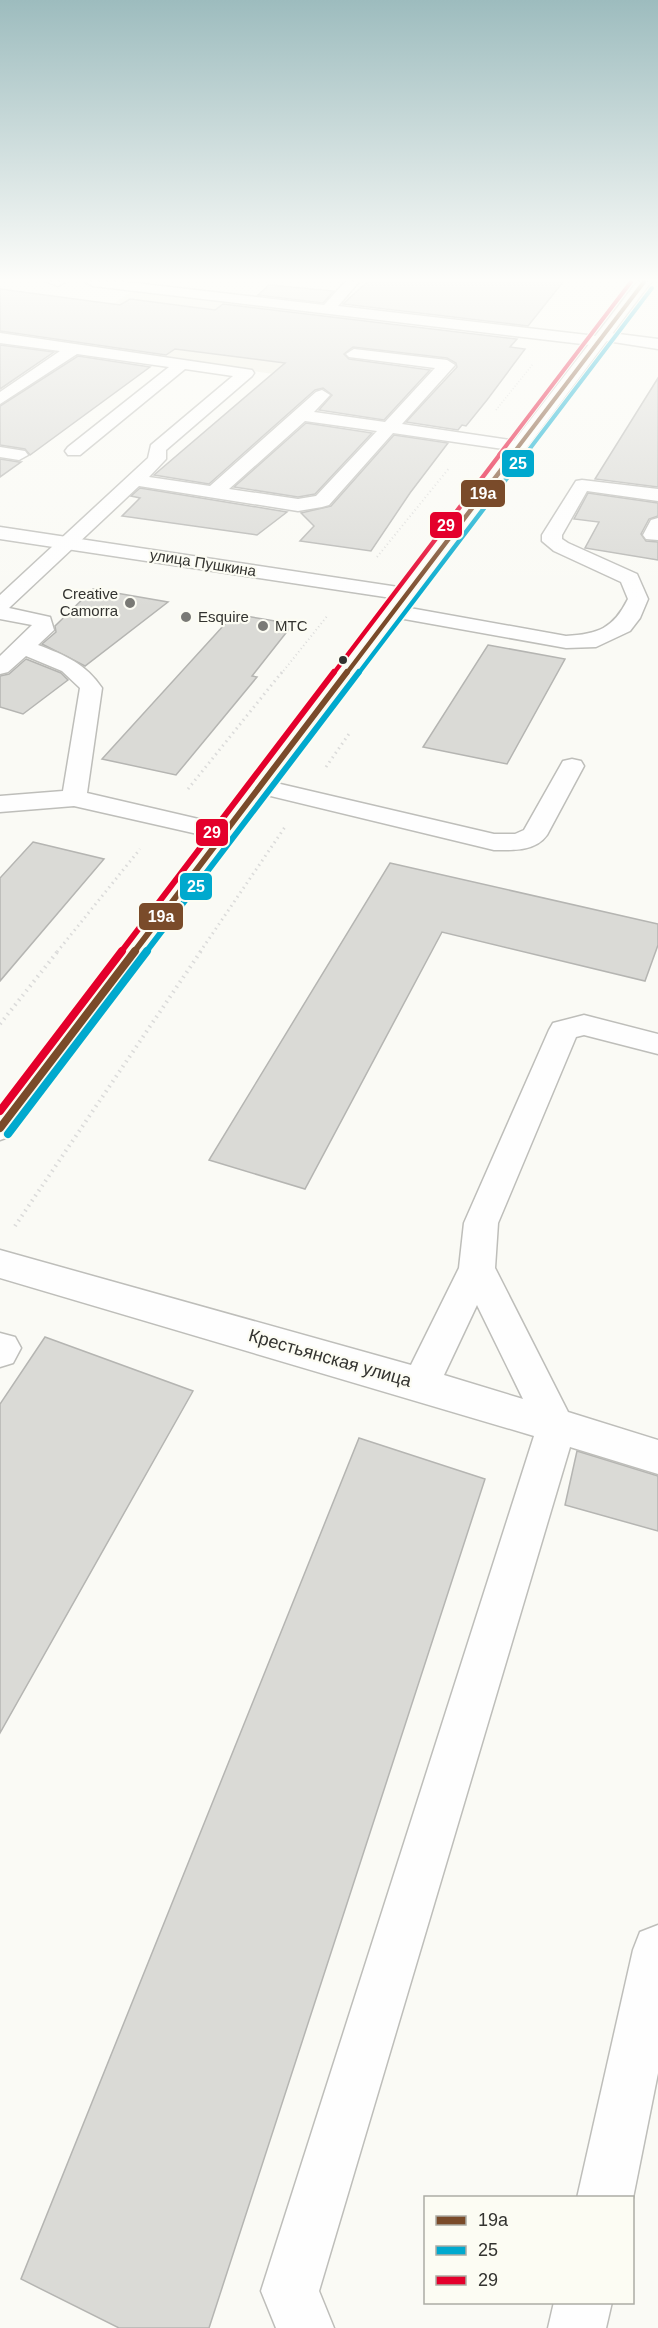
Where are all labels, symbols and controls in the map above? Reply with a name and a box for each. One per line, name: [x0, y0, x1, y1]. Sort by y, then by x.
line badge: 25: [501, 449, 535, 478]
text: 25: [509, 455, 527, 472]
line badge: 19а: [460, 479, 506, 508]
text: 19а: [470, 485, 496, 502]
line badge: 29: [429, 511, 463, 539]
text: 29: [437, 517, 455, 534]
street label: улица Пушкина: [149, 546, 258, 579]
place label: Creative Camorra: [60, 585, 119, 619]
marker: Creative Camorra: [123, 596, 137, 610]
place label: Esquire: [198, 608, 249, 625]
marker: Esquire: [179, 610, 193, 624]
place label: МТС: [275, 617, 308, 634]
marker: МТС: [256, 619, 270, 633]
unlabelled marker: [337, 654, 349, 666]
line badge: 29: [195, 818, 229, 847]
text: 29: [203, 824, 221, 841]
line badge: 25: [179, 872, 213, 901]
text: 25: [187, 878, 205, 895]
line badge: 19а: [138, 902, 184, 931]
text: 19а: [148, 908, 174, 925]
street label: Крестьянская улица: [246, 1325, 415, 1391]
legend: [424, 2196, 634, 2304]
text: 19а: [478, 2210, 509, 2230]
text: 25: [478, 2240, 498, 2260]
text: 29: [478, 2270, 498, 2290]

